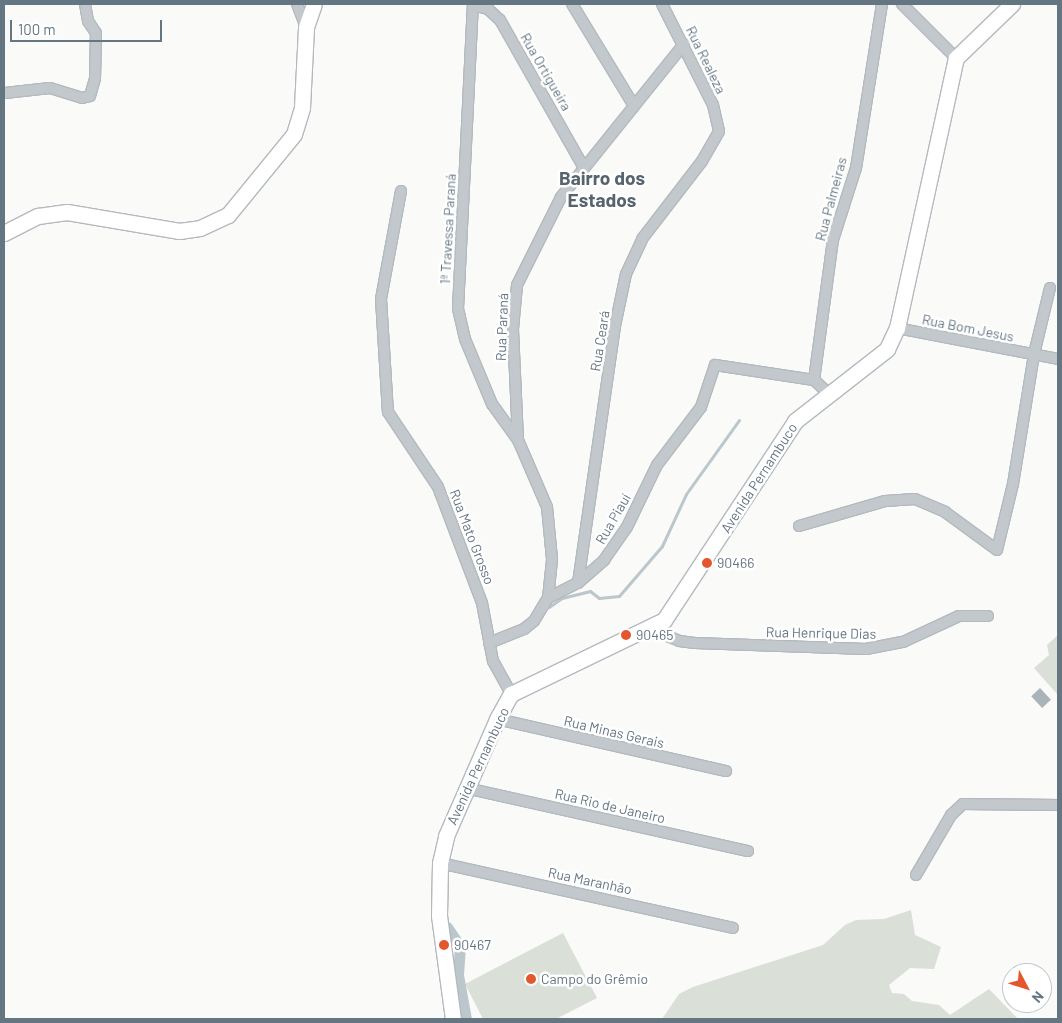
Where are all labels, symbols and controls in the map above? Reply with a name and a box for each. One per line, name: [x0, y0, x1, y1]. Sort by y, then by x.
scale bar: [12, 10, 165, 42]
text: 100 m: [18, 20, 56, 38]
street label: Rua Realeza: [682, 23, 730, 97]
street label: Rua Ortigueira: [517, 30, 575, 114]
street label: Rua Palmeiras: [812, 155, 850, 243]
district label: Bairro dos Estados: [559, 167, 645, 211]
street label: 1ª Travessa Paraná: [437, 173, 459, 285]
street label: Rua Paraná: [492, 293, 512, 361]
street label: Rua Ceará: [587, 309, 613, 373]
street label: Rua Bom Jesus: [921, 311, 1015, 345]
street label: Avenida Pernambuco: [717, 420, 801, 536]
street label: Rua Mato Grosso: [446, 487, 498, 587]
street label: Rua Piauí: [592, 491, 634, 547]
place label: 90466: [717, 555, 754, 571]
marker: 90466: [701, 557, 713, 569]
street label: Rua Henrique Dias: [766, 624, 876, 642]
place label: 90465: [636, 627, 673, 643]
marker: 90465: [620, 629, 632, 641]
street label: Avenida Pernambuco: [443, 705, 513, 827]
street label: Rua Minas Gerais: [562, 712, 666, 752]
street label: Rua Rio de Janeiro: [553, 785, 667, 827]
street label: Rua Maranhão: [547, 864, 633, 898]
place label: 90467: [454, 937, 491, 953]
marker: 90467: [438, 939, 450, 951]
north arrow: [1002, 963, 1052, 1013]
place label: Campo do Grêmio: [541, 971, 648, 987]
marker: Campo do Grêmio: [525, 973, 537, 985]
text: N: [1029, 988, 1048, 1006]

